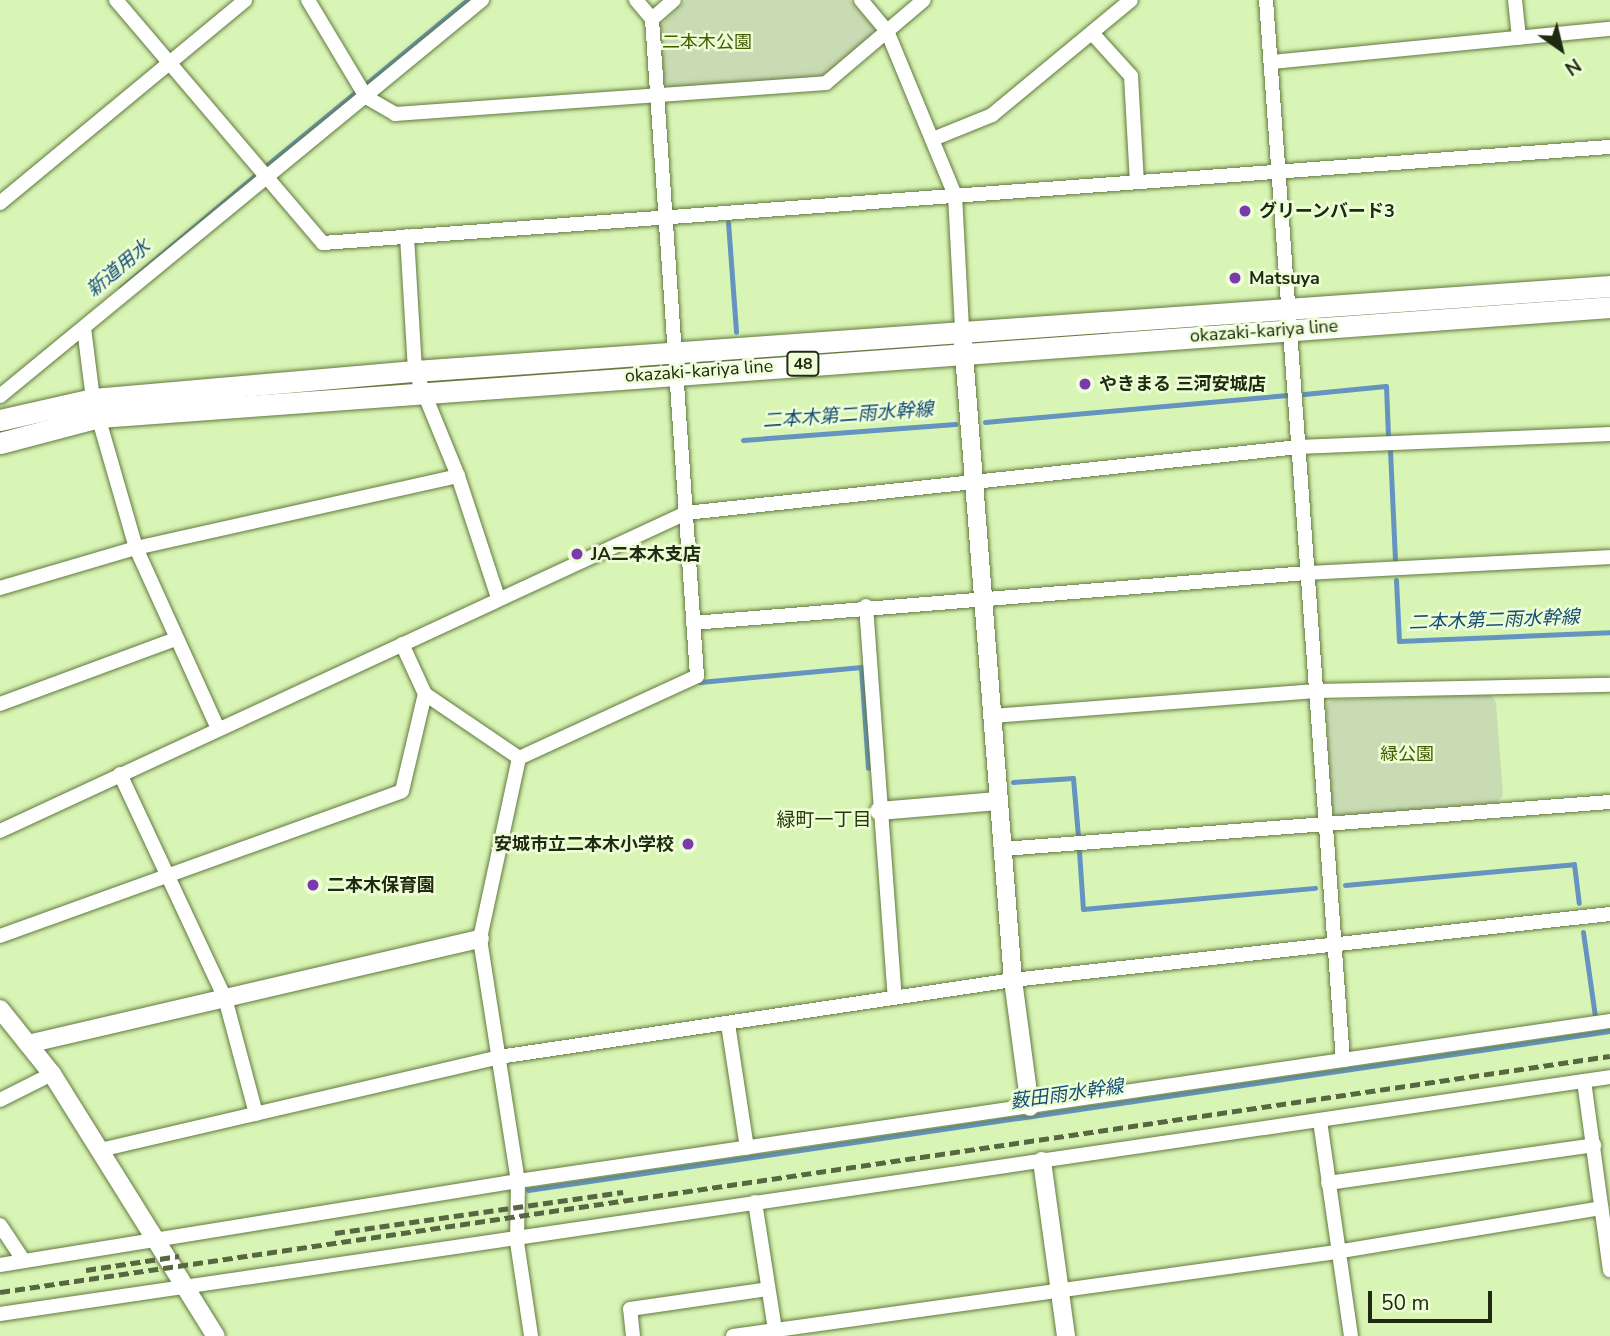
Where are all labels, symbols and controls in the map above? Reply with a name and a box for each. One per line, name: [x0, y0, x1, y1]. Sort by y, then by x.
north arrow: [1526, 14, 1596, 84]
park label: 二本木公園: [662, 31, 752, 53]
text: N: [1560, 52, 1586, 81]
place label: グリーンバード3: [1259, 200, 1396, 222]
marker: グリーンバード3: [1237, 203, 1253, 219]
water label: 新道用水: [83, 236, 155, 302]
place label: Matsuya: [1249, 267, 1320, 289]
marker: Matsuya: [1227, 270, 1243, 286]
street label: okazaki-kariya line: [1189, 315, 1339, 347]
road number: 48: [786, 352, 820, 376]
street label: okazaki-kariya line: [624, 355, 774, 387]
place label: やきまる 三河安城店: [1099, 373, 1266, 395]
marker: やきまる 三河安城店: [1077, 376, 1093, 392]
water label: 二本木第二雨水幹線: [762, 399, 934, 433]
place label: JA二本木支店: [591, 543, 701, 565]
marker: JA二本木支店: [569, 546, 585, 562]
water label: 二本木第二雨水幹線: [1408, 607, 1580, 635]
park label: 緑公園: [1380, 743, 1434, 765]
district label: 緑町一丁目: [777, 810, 871, 832]
place label: 安城市立二本木小学校: [494, 833, 674, 855]
marker: 安城市立二本木小学校: [680, 836, 696, 852]
place label: 二本木保育園: [327, 874, 435, 896]
marker: 二本木保育園: [305, 877, 321, 893]
water label: 薮田雨水幹線: [1009, 1076, 1125, 1114]
scale bar: [1372, 1276, 1496, 1320]
text: 50 m: [1381, 1289, 1430, 1317]

